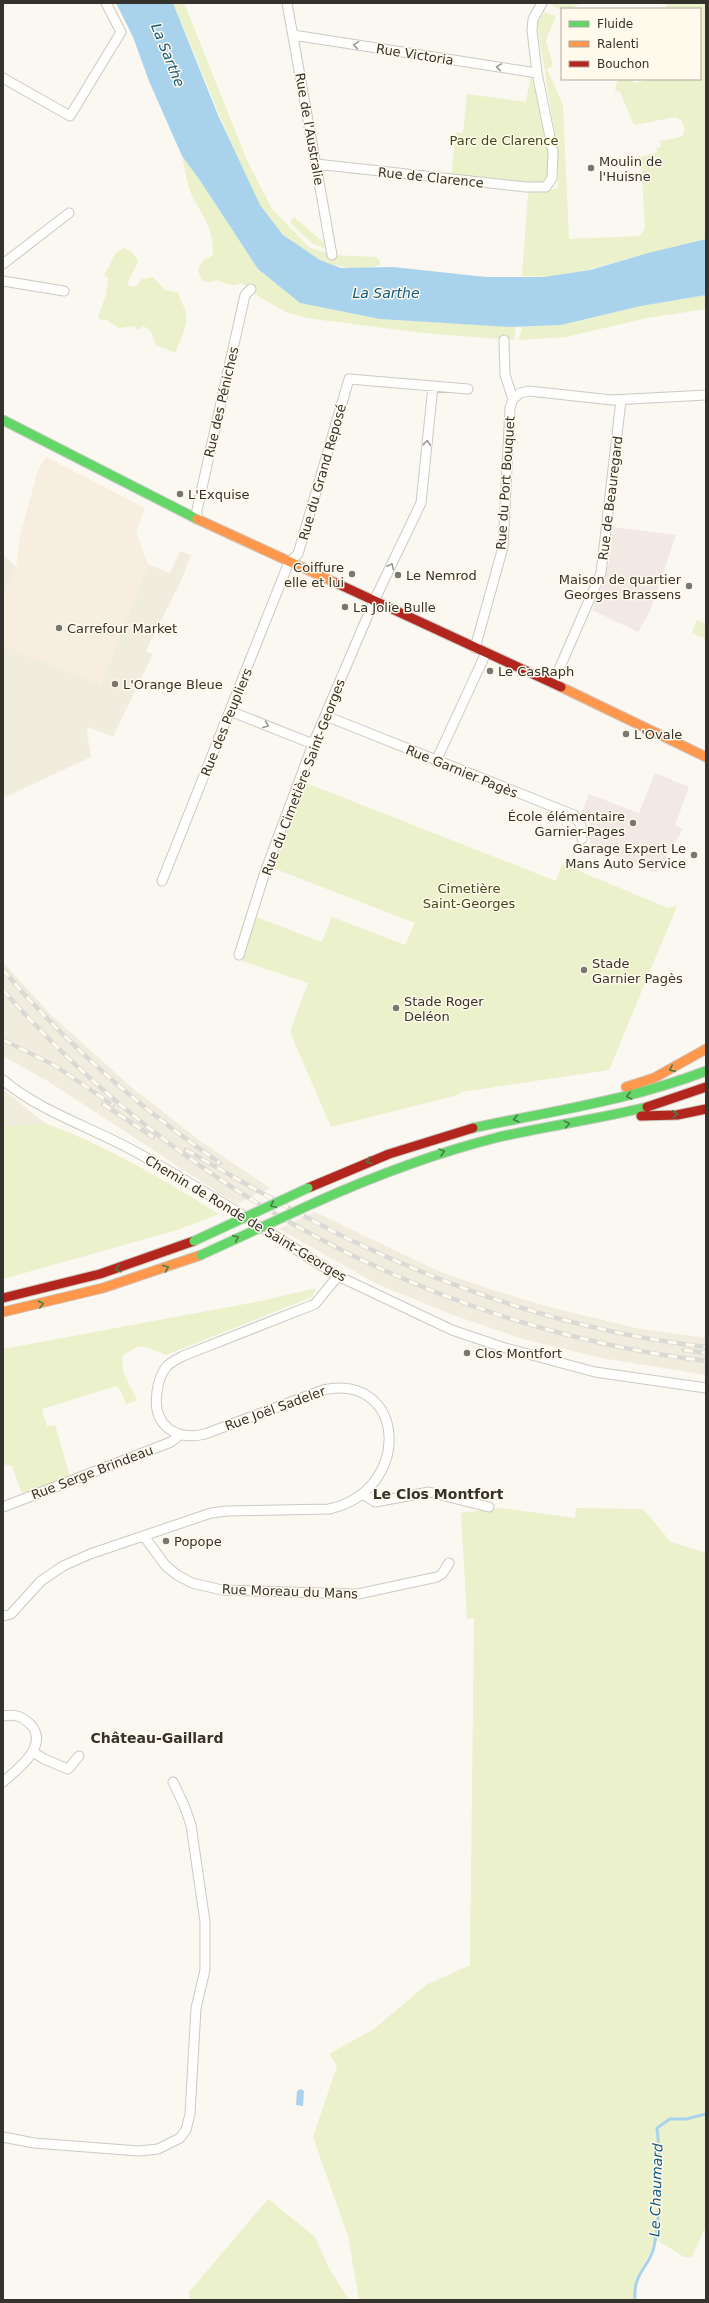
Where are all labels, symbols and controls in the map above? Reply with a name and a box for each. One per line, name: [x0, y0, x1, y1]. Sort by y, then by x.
legend: [561, 8, 701, 80]
text: Fluide: [597, 17, 633, 31]
water label: La Sarthe: [148, 21, 188, 89]
text: Ralenti: [597, 37, 639, 51]
one-way arrow: [353, 41, 360, 49]
street label: Rue Victoria: [375, 41, 455, 68]
text: Bouchon: [597, 57, 649, 71]
one-way arrow: [496, 63, 502, 72]
street label: Rue de l'Australie: [292, 72, 327, 186]
park label: Parc de Clarence: [449, 133, 559, 148]
place label: Moulin de l'Huisne: [599, 154, 662, 184]
marker: Moulin de l'Huisne: [586, 163, 596, 173]
street label: Rue de Clarence: [377, 164, 485, 191]
water label: La Sarthe: [352, 285, 420, 301]
street label: Rue des Péniches: [201, 345, 242, 459]
street label: Rue du Grand Reposé: [296, 402, 349, 542]
street label: Rue du Port Bouquet: [493, 416, 518, 550]
street label: Rue de Beauregard: [595, 435, 626, 561]
one-way arrow: [423, 440, 432, 446]
place label: L'Exquise: [188, 487, 250, 502]
marker: L'Exquise: [175, 489, 185, 499]
place label: Coiffure elle et lui: [284, 560, 344, 590]
one-way arrow: [386, 563, 394, 570]
place label: Le Nemrod: [406, 568, 477, 583]
marker: Coiffure elle et lui: [347, 569, 357, 579]
marker: Le Nemrod: [393, 570, 403, 580]
place label: Maison de quartier Georges Brassens: [559, 572, 682, 602]
marker: Maison de quartier Georges Brassens: [684, 581, 694, 591]
place label: La Jolie Bulle: [353, 600, 436, 615]
marker: La Jolie Bulle: [340, 602, 350, 612]
place label: Carrefour Market: [67, 621, 177, 636]
marker: Carrefour Market: [54, 623, 64, 633]
place label: Le CasRaph: [498, 664, 574, 679]
street label: Rue des Peupliers: [198, 666, 255, 778]
marker: Le CasRaph: [485, 666, 495, 676]
place label: L'Orange Bleue: [123, 677, 223, 692]
street label: Rue du Cimetière Saint-Georges: [259, 677, 348, 878]
marker: L'Orange Bleue: [110, 679, 120, 689]
one-way arrow: [263, 721, 270, 729]
place label: L'Ovale: [634, 727, 682, 742]
marker: L'Ovale: [621, 729, 631, 739]
street label: Rue Garnier Pagès: [404, 742, 520, 801]
place label: École élémentaire Garnier-Pages: [508, 809, 625, 839]
marker: École élémentaire Garnier-Pages: [628, 818, 638, 828]
place label: Garage Expert Le Mans Auto Service: [565, 841, 686, 871]
marker: Garage Expert Le Mans Auto Service: [689, 850, 699, 860]
park label: Cimetière Saint-Georges: [423, 881, 515, 911]
place label: Stade Garnier Pagès: [592, 956, 683, 986]
marker: Stade Garnier Pagès: [579, 965, 589, 975]
place label: Stade Roger Deléon: [404, 994, 484, 1024]
marker: Stade Roger Deléon: [391, 1003, 401, 1013]
one-way arrow: [669, 1064, 676, 1072]
one-way arrow: [626, 1092, 632, 1100]
one-way arrow: [672, 1110, 678, 1119]
one-way arrow: [513, 1114, 519, 1122]
one-way arrow: [564, 1120, 570, 1129]
one-way arrow: [439, 1148, 446, 1157]
street label: Chemin de Ronde de Saint-Georges: [142, 1152, 349, 1285]
one-way arrow: [365, 1157, 372, 1165]
one-way arrow: [269, 1200, 277, 1208]
one-way arrow: [232, 1235, 239, 1243]
one-way arrow: [115, 1264, 122, 1273]
one-way arrow: [162, 1264, 169, 1272]
one-way arrow: [38, 1301, 44, 1309]
place label: Clos Montfort: [475, 1346, 562, 1361]
marker: Clos Montfort: [462, 1348, 472, 1358]
street label: Rue Joël Sadeler: [223, 1383, 328, 1434]
street label: Rue Serge Brindeau: [29, 1442, 155, 1503]
district label: Le Clos Montfort: [373, 1486, 504, 1502]
place label: Popope: [174, 1534, 222, 1549]
marker: Popope: [161, 1536, 171, 1546]
street label: Rue Moreau du Mans: [222, 1582, 359, 1601]
district label: Château-Gaillard: [91, 1730, 223, 1746]
water label: Le Chaumard: [646, 2143, 666, 2237]

